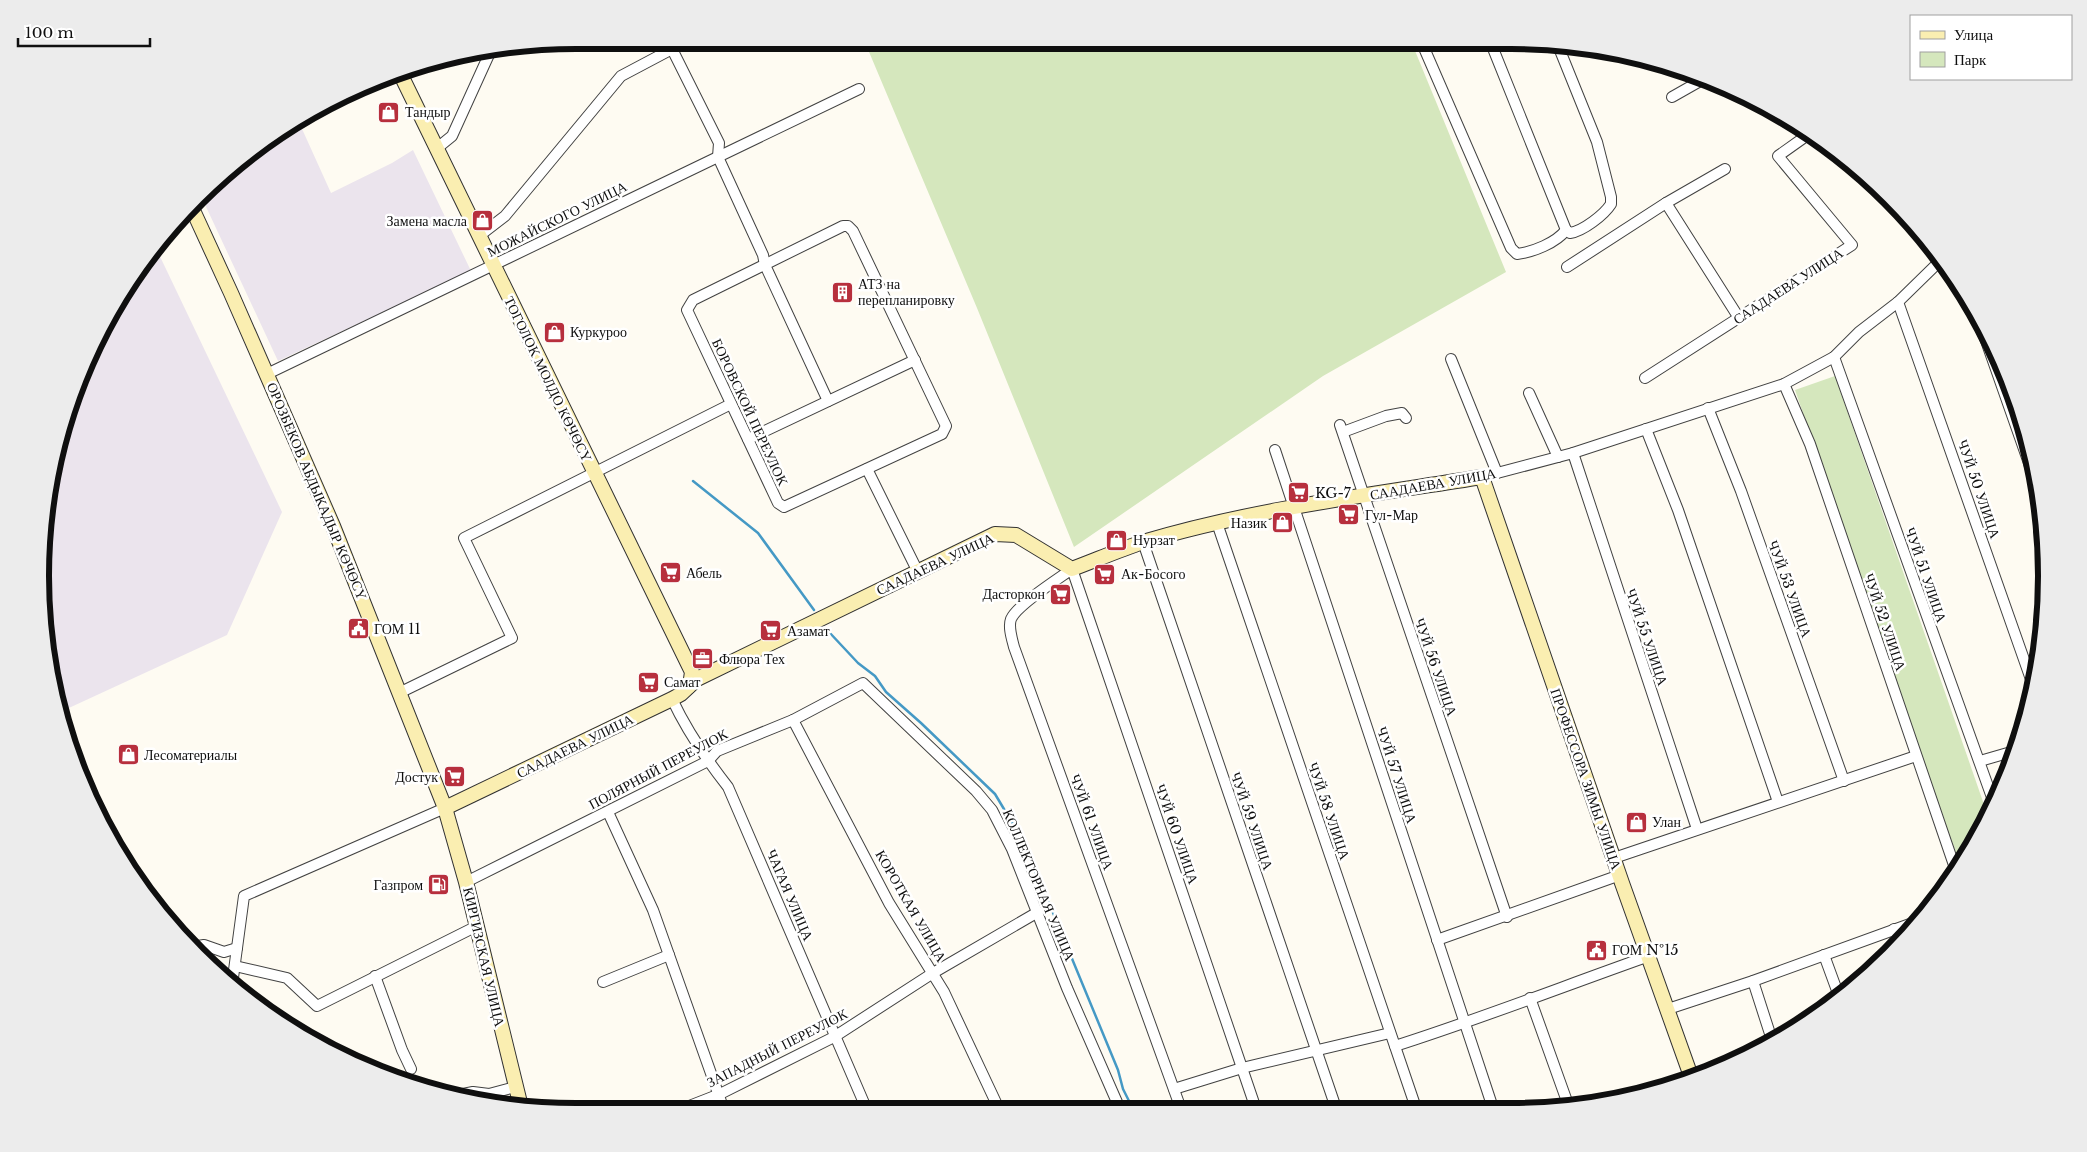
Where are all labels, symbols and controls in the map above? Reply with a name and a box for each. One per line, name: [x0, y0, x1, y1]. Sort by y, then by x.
scale bar: [18, 15, 150, 47]
legend: [1910, 15, 2072, 80]
text: 100 m: [25, 23, 74, 42]
text: Улица: [1954, 25, 1993, 44]
text: Парк: [1954, 50, 1987, 69]
shop icon: Тандыр: [377, 100, 401, 124]
place label: Тандыр: [405, 103, 450, 121]
street label: МОЖАЙСКОГО УЛИЦА: [484, 177, 631, 261]
shop icon: Замена масла: [471, 209, 495, 233]
place label: Замена масла: [387, 212, 468, 230]
street label: СААДАЕВА УЛИЦА: [1729, 243, 1847, 328]
place label: АТЗ на перепланировку: [858, 275, 955, 309]
building icon: АТЗ на перепланировку: [830, 280, 854, 304]
street label: ТОГОЛОК МОЛДО КӨЧӨСҮ: [500, 293, 596, 465]
shop icon: Куркуроо: [542, 320, 566, 344]
place label: Куркуроо: [570, 323, 627, 341]
street label: БОРОВСКОЙ ПЕРЕУЛОК: [708, 336, 792, 489]
street label: ОРОЗБЕКОВ АБДЫКАДЫР КӨЧӨСҮ: [263, 379, 371, 603]
street label: ЧУЙ 50 УЛИЦА: [1954, 437, 2005, 542]
street label: СААДАЕВА УЛИЦА: [1368, 464, 1498, 504]
supermarket icon: KG-7: [1287, 481, 1311, 505]
place label: KG-7: [1315, 484, 1352, 502]
supermarket icon: Гул-Мар: [1337, 503, 1361, 527]
place label: Гул-Мар: [1365, 506, 1418, 524]
shop icon: Назик: [1271, 511, 1295, 535]
place label: Назик: [1231, 514, 1267, 532]
street label: ЧУЙ 51 УЛИЦА: [1901, 525, 1951, 626]
street label: СААДАЕВА УЛИЦА: [873, 528, 998, 599]
shop icon: Нурзат: [1105, 528, 1129, 552]
place label: Нурзат: [1133, 531, 1175, 549]
street label: ЧУЙ 53 УЛИЦА: [1764, 538, 1816, 641]
supermarket icon: Абель: [658, 561, 682, 585]
supermarket icon: Ак-Босого: [1093, 562, 1117, 586]
place label: Абель: [686, 564, 722, 582]
place label: Ак-Босого: [1121, 565, 1185, 583]
street label: ЧУЙ 52 УЛИЦА: [1860, 571, 1910, 674]
supermarket icon: Дасторкон: [1049, 582, 1073, 606]
place label: Дасторкон: [983, 585, 1046, 603]
street label: ЧУЙ 55 УЛИЦА: [1622, 586, 1672, 689]
street label: ЧУЙ 56 УЛИЦА: [1411, 616, 1461, 719]
public building icon: ГОМ 11: [346, 617, 370, 641]
supermarket icon: Азамат: [759, 619, 783, 643]
place label: ГОМ 11: [374, 620, 421, 638]
place label: Азамат: [787, 622, 830, 640]
office icon: Флюра Тех: [691, 647, 715, 671]
place label: Флюра Тех: [719, 650, 785, 668]
supermarket icon: Самат: [636, 670, 660, 694]
place label: Самат: [664, 673, 700, 691]
street label: ПРОФЕССОРА ЗИМЫ УЛИЦА: [1546, 686, 1626, 873]
street label: СААДАЕВА УЛИЦА: [514, 710, 637, 782]
street label: ПОЛЯРНЫЙ ПЕРЕУЛОК: [585, 724, 731, 813]
street label: ЧУЙ 57 УЛИЦА: [1373, 725, 1421, 826]
shop icon: Лесоматериалы: [116, 743, 140, 767]
place label: Лесоматериалы: [144, 746, 238, 764]
street label: ЧУЙ 58 УЛИЦА: [1304, 760, 1354, 863]
supermarket icon: Достук: [442, 765, 466, 789]
place label: Достук: [395, 768, 438, 786]
street label: ЧУЙ 59 УЛИЦА: [1227, 770, 1277, 873]
street label: ЧУЙ 61 УЛИЦА: [1066, 772, 1118, 873]
street label: ЧУЙ 60 УЛИЦА: [1152, 782, 1203, 887]
street label: КОЛЛЕКТОРНАЯ УЛИЦА: [999, 806, 1080, 964]
shop icon: Улан: [1624, 810, 1648, 834]
place label: Улан: [1652, 813, 1682, 831]
street label: ЧАГАЯ УЛИЦА: [763, 847, 818, 944]
street label: КОРОТКАЯ УЛИЦА: [872, 847, 951, 966]
fuel station icon: Газпром: [427, 873, 451, 897]
place label: Газпром: [373, 876, 423, 894]
street label: КИРГИЗСКАЯ УЛИЦА: [459, 885, 509, 1029]
public building icon: ГОМ №15: [1584, 938, 1608, 962]
place label: ГОМ №15: [1612, 941, 1679, 959]
street label: ЗАПАДНЫЙ ПЕРЕУЛОК: [704, 1004, 851, 1091]

